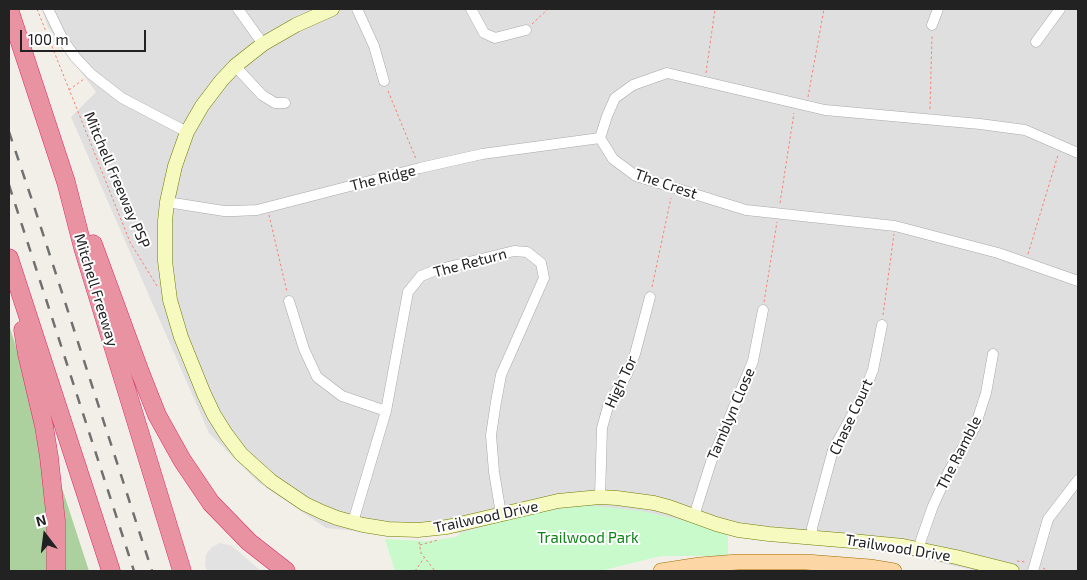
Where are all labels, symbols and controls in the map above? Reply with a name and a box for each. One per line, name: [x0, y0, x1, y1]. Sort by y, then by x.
scale bar: [22, 20, 149, 52]
text: 100 m: [28, 30, 69, 48]
street label: Mitchell Freeway PSP: [80, 109, 154, 251]
street label: The Ridge: [348, 161, 418, 195]
street label: The Crest: [633, 165, 699, 203]
street label: Mitchell Freeway: [70, 231, 122, 349]
street label: The Return: [431, 245, 509, 281]
street label: High Tor: [601, 353, 641, 411]
street label: Tamblyn Close: [703, 365, 759, 463]
street label: Chase Court: [826, 376, 876, 458]
street label: The Ramble: [933, 413, 985, 493]
street label: Trailwood Drive: [432, 497, 540, 537]
north arrow: [20, 510, 70, 560]
text: N: [34, 511, 48, 530]
park label: Trailwood Park: [537, 529, 639, 547]
street label: Trailwood Drive: [844, 531, 952, 565]

